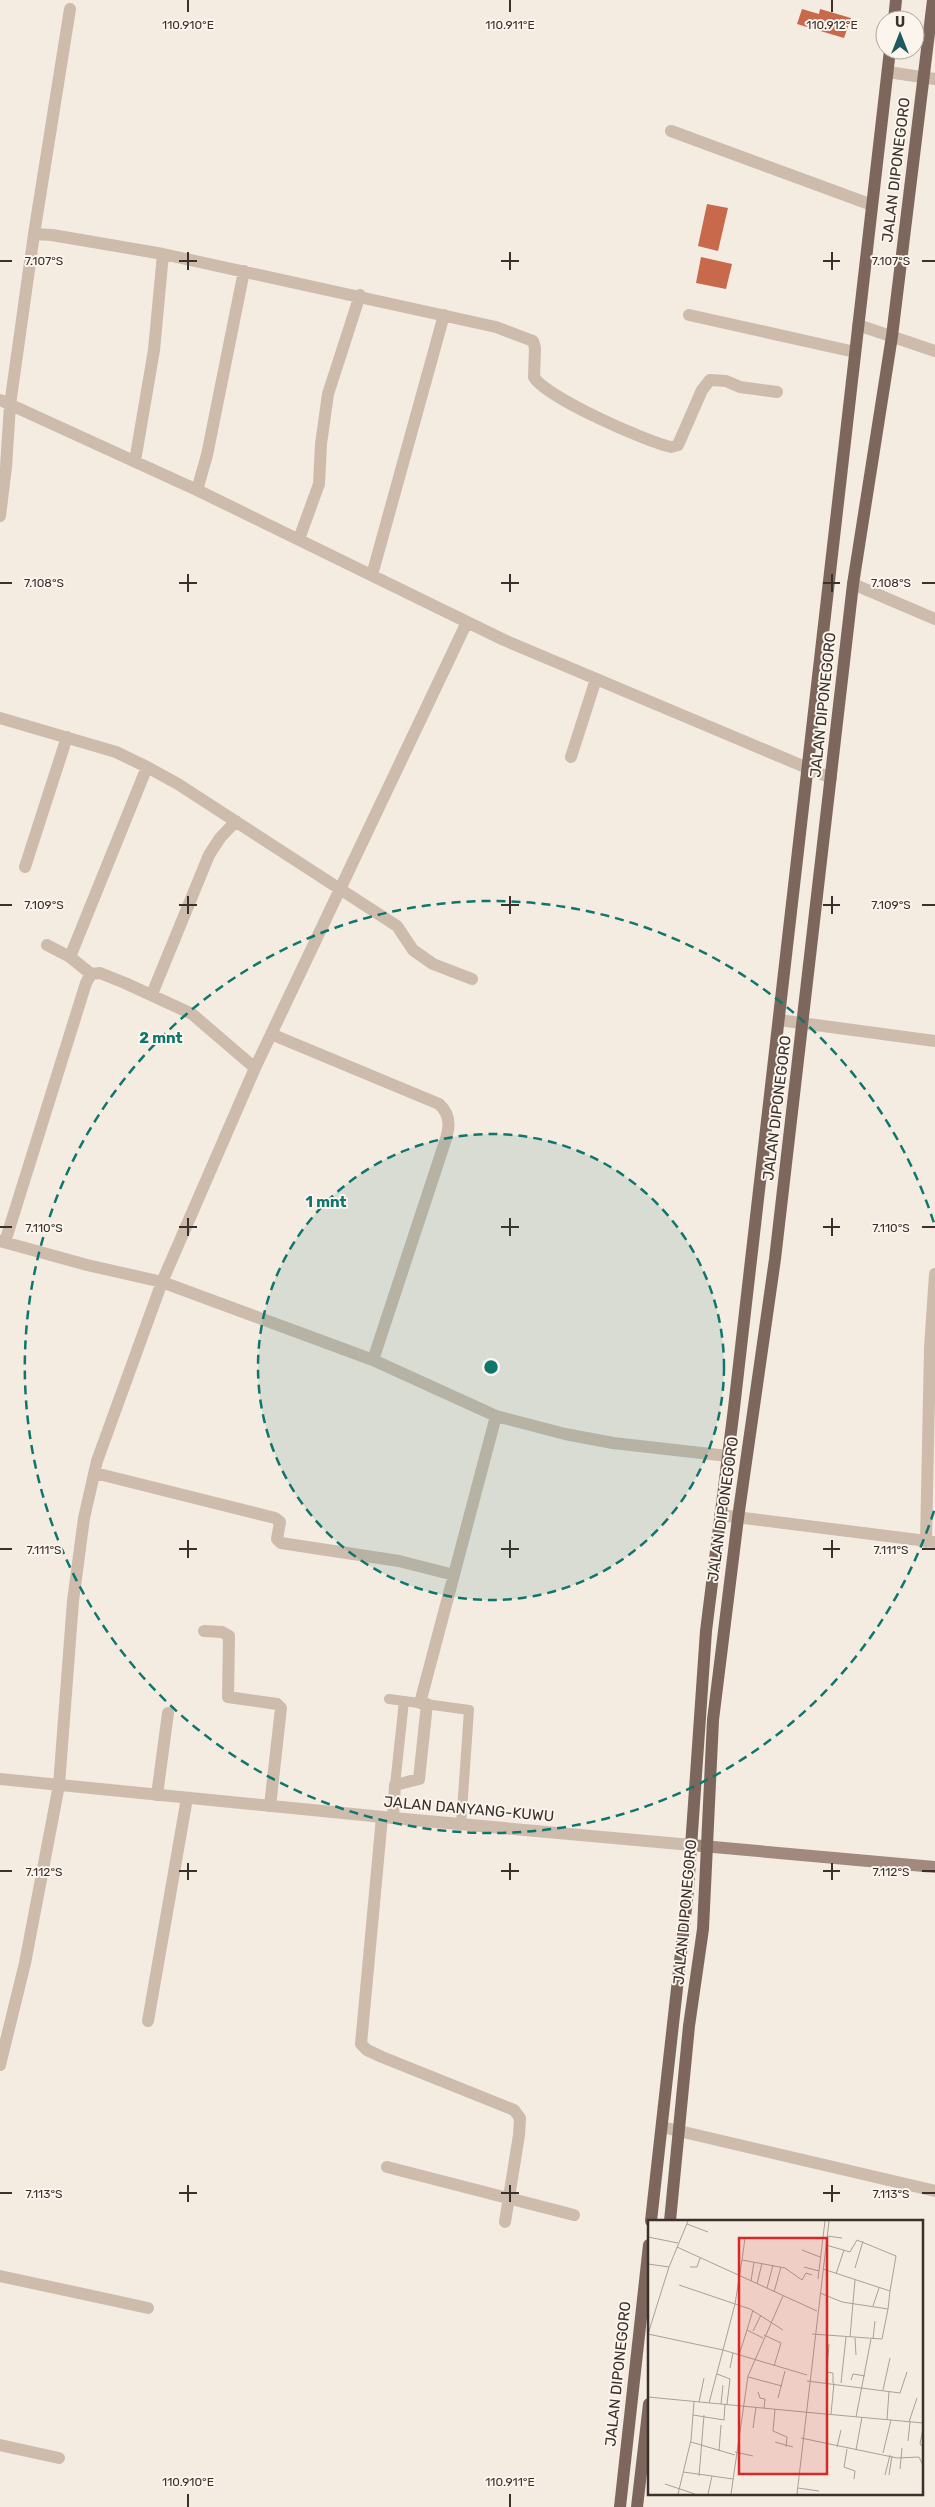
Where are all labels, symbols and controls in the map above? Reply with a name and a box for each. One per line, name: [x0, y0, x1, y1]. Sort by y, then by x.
north arrow: [875, 10, 925, 60]
text: U: [895, 14, 905, 31]
text: 110.910°E: [162, 18, 214, 32]
text: 110.911°E: [485, 18, 535, 32]
text: 110.912°E: [806, 18, 858, 32]
street label: JALAN DIPONEGORO: [878, 96, 914, 244]
text: 7.107°S: [25, 254, 63, 268]
text: 7.107°S: [872, 254, 910, 268]
text: 7.108°S: [24, 576, 64, 590]
text: 7.108°S: [871, 576, 911, 590]
street label: JALAN DIPONEGORO: [806, 631, 840, 779]
text: 7.109°S: [24, 898, 64, 912]
text: 7.109°S: [871, 898, 911, 912]
text: 2 mnt: [139, 1029, 183, 1047]
street label: JALAN DIPONEGORO: [759, 1034, 795, 1182]
text: 1 mnt: [306, 1193, 346, 1211]
text: 7.110°S: [25, 1221, 63, 1235]
text: 7.110°S: [872, 1221, 910, 1235]
centre of rings: [482, 1358, 500, 1376]
street label: JALAN DIPONEGORO: [704, 1435, 742, 1583]
text: 7.111°S: [26, 1543, 62, 1557]
text: 7.111°S: [873, 1543, 909, 1557]
street label: JALAN DANYANG-KUWU: [383, 1793, 555, 1825]
street label: JALAN DIPONEGORO: [670, 1839, 700, 1985]
text: 7.112°S: [25, 1865, 63, 1879]
text: 7.112°S: [872, 1865, 910, 1879]
text: 7.113°S: [25, 2187, 63, 2201]
text: 7.113°S: [872, 2187, 910, 2201]
inset map: [648, 2220, 922, 2494]
street label: JALAN DIPONEGORO: [601, 2300, 635, 2448]
text: 110.910°E: [162, 2475, 214, 2489]
text: 110.911°E: [485, 2475, 535, 2489]

